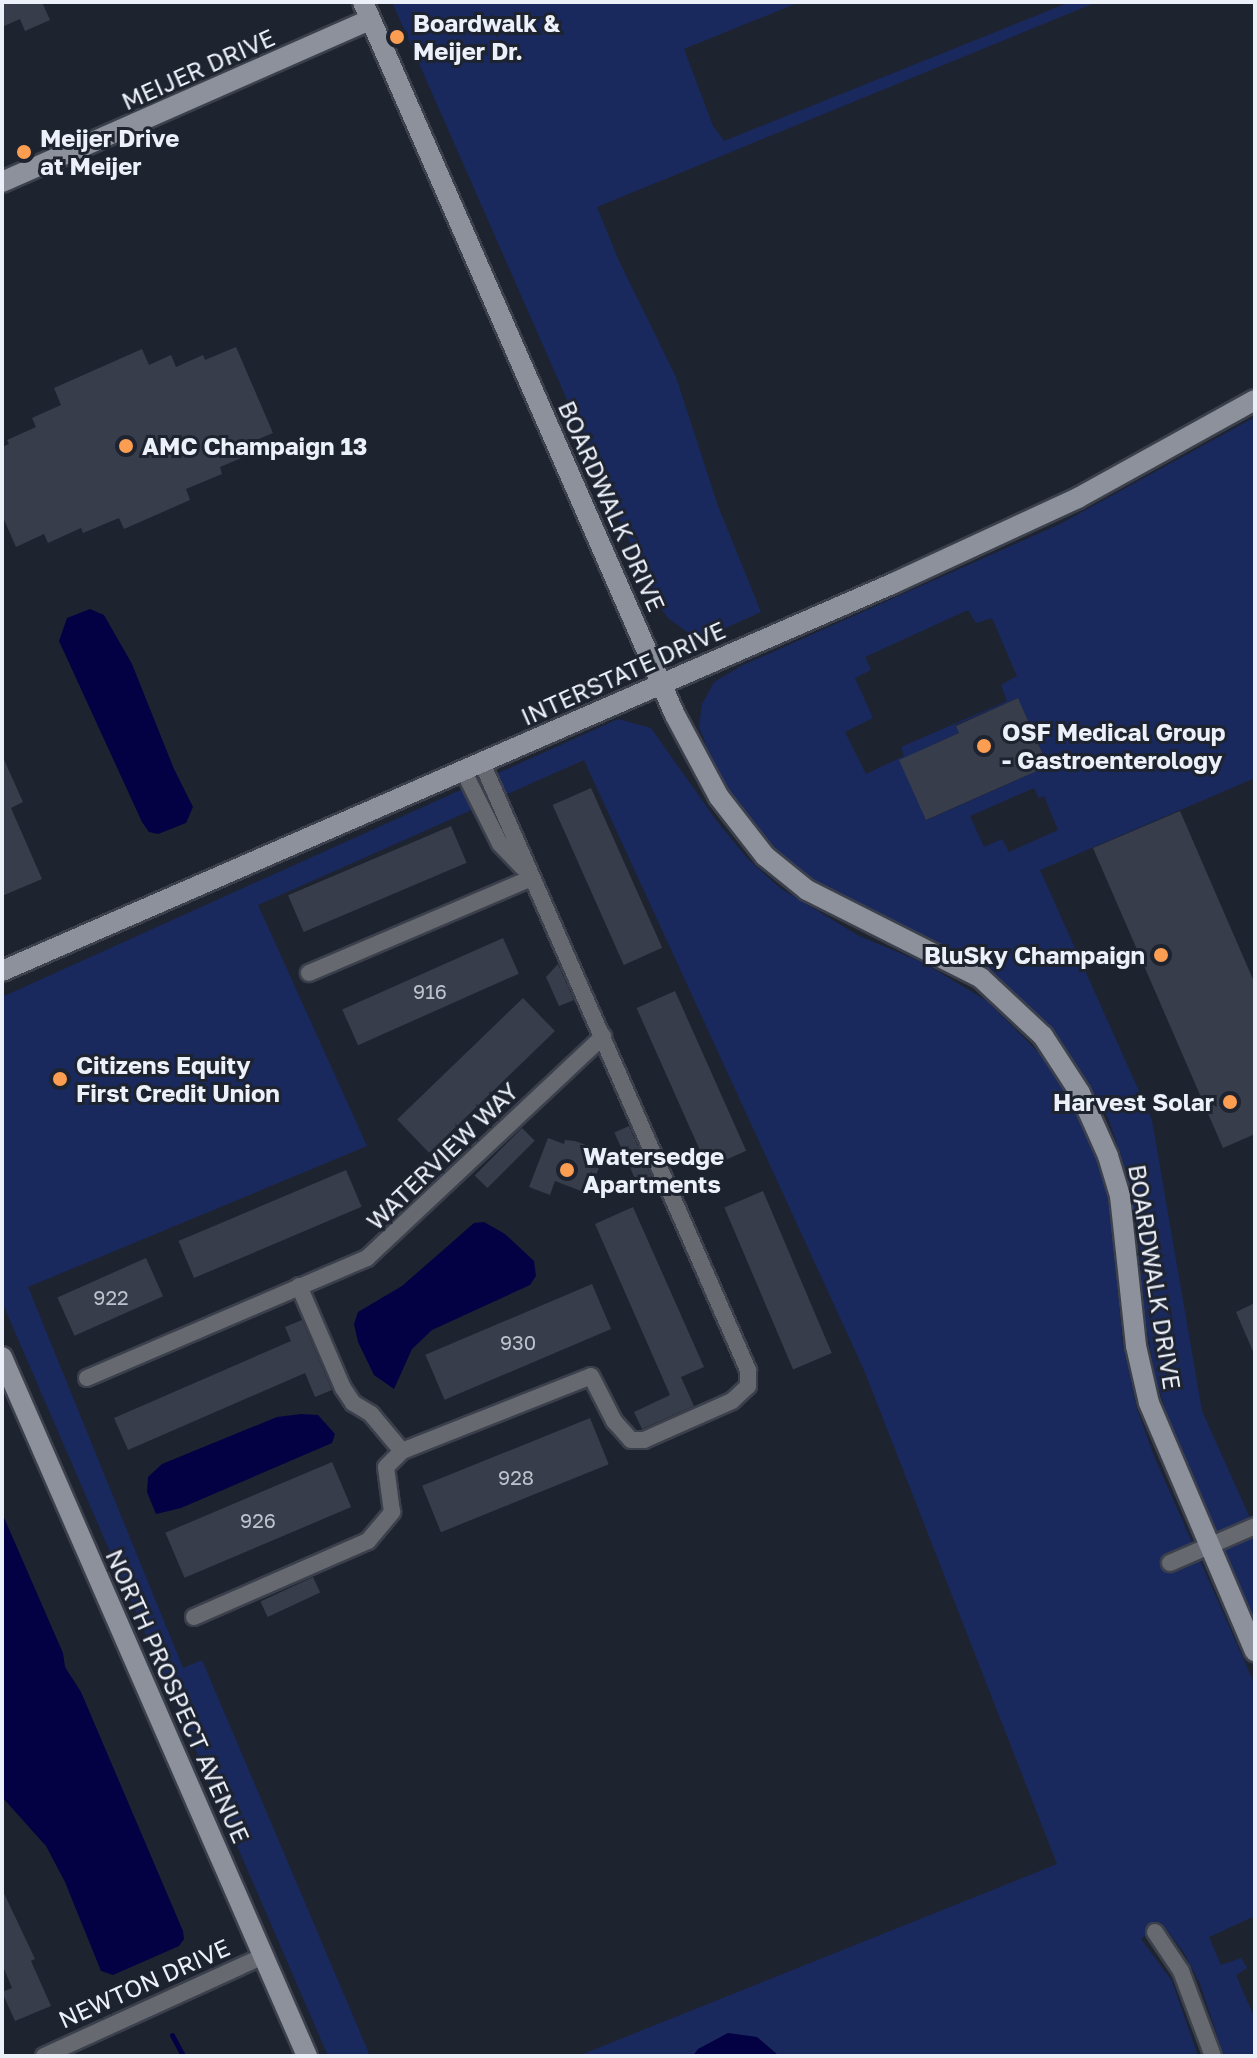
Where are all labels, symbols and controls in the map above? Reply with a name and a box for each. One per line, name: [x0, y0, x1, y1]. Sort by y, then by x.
place label: Boardwalk & Meijer Dr.: [413, 9, 560, 65]
street label: MEIJER DRIVE: [117, 22, 279, 116]
marker: Boardwalk & Meijer Dr.: [388, 28, 406, 46]
place label: Meijer Drive at Meijer: [40, 124, 179, 180]
marker: Meijer Drive at Meijer: [15, 143, 33, 161]
street label: BOARDWALK DRIVE: [553, 396, 671, 616]
place label: AMC Champaign 13: [142, 432, 367, 460]
marker: AMC Champaign 13: [117, 437, 135, 455]
street label: INTERSTATE DRIVE: [516, 615, 730, 731]
place label: OSF Medical Group - Gastroenterology: [1002, 718, 1226, 774]
marker: OSF Medical Group - Gastroenterology: [973, 735, 995, 757]
place label: BluSky Champaign: [924, 941, 1145, 969]
marker: BluSky Champaign: [1152, 946, 1170, 964]
house number: 916: [413, 979, 447, 1003]
place label: Citizens Equity First Credit Union: [76, 1051, 280, 1107]
marker: Citizens Equity First Credit Union: [51, 1070, 69, 1088]
street label: WATERVIEW WAY: [360, 1077, 524, 1235]
place label: Harvest Solar: [1053, 1088, 1214, 1116]
marker: Harvest Solar: [1221, 1093, 1239, 1111]
place label: Watersedge Apartments: [583, 1142, 724, 1198]
marker: Watersedge Apartments: [558, 1161, 576, 1179]
street label: BOARDWALK DRIVE: [1123, 1162, 1187, 1392]
house number: 922: [93, 1285, 129, 1309]
house number: 930: [500, 1330, 536, 1354]
house number: 928: [498, 1465, 534, 1489]
house number: 926: [240, 1508, 276, 1532]
street label: NORTH PROSPECT AVENUE: [100, 1545, 256, 1847]
street label: NEWTON DRIVE: [54, 1932, 234, 2034]

